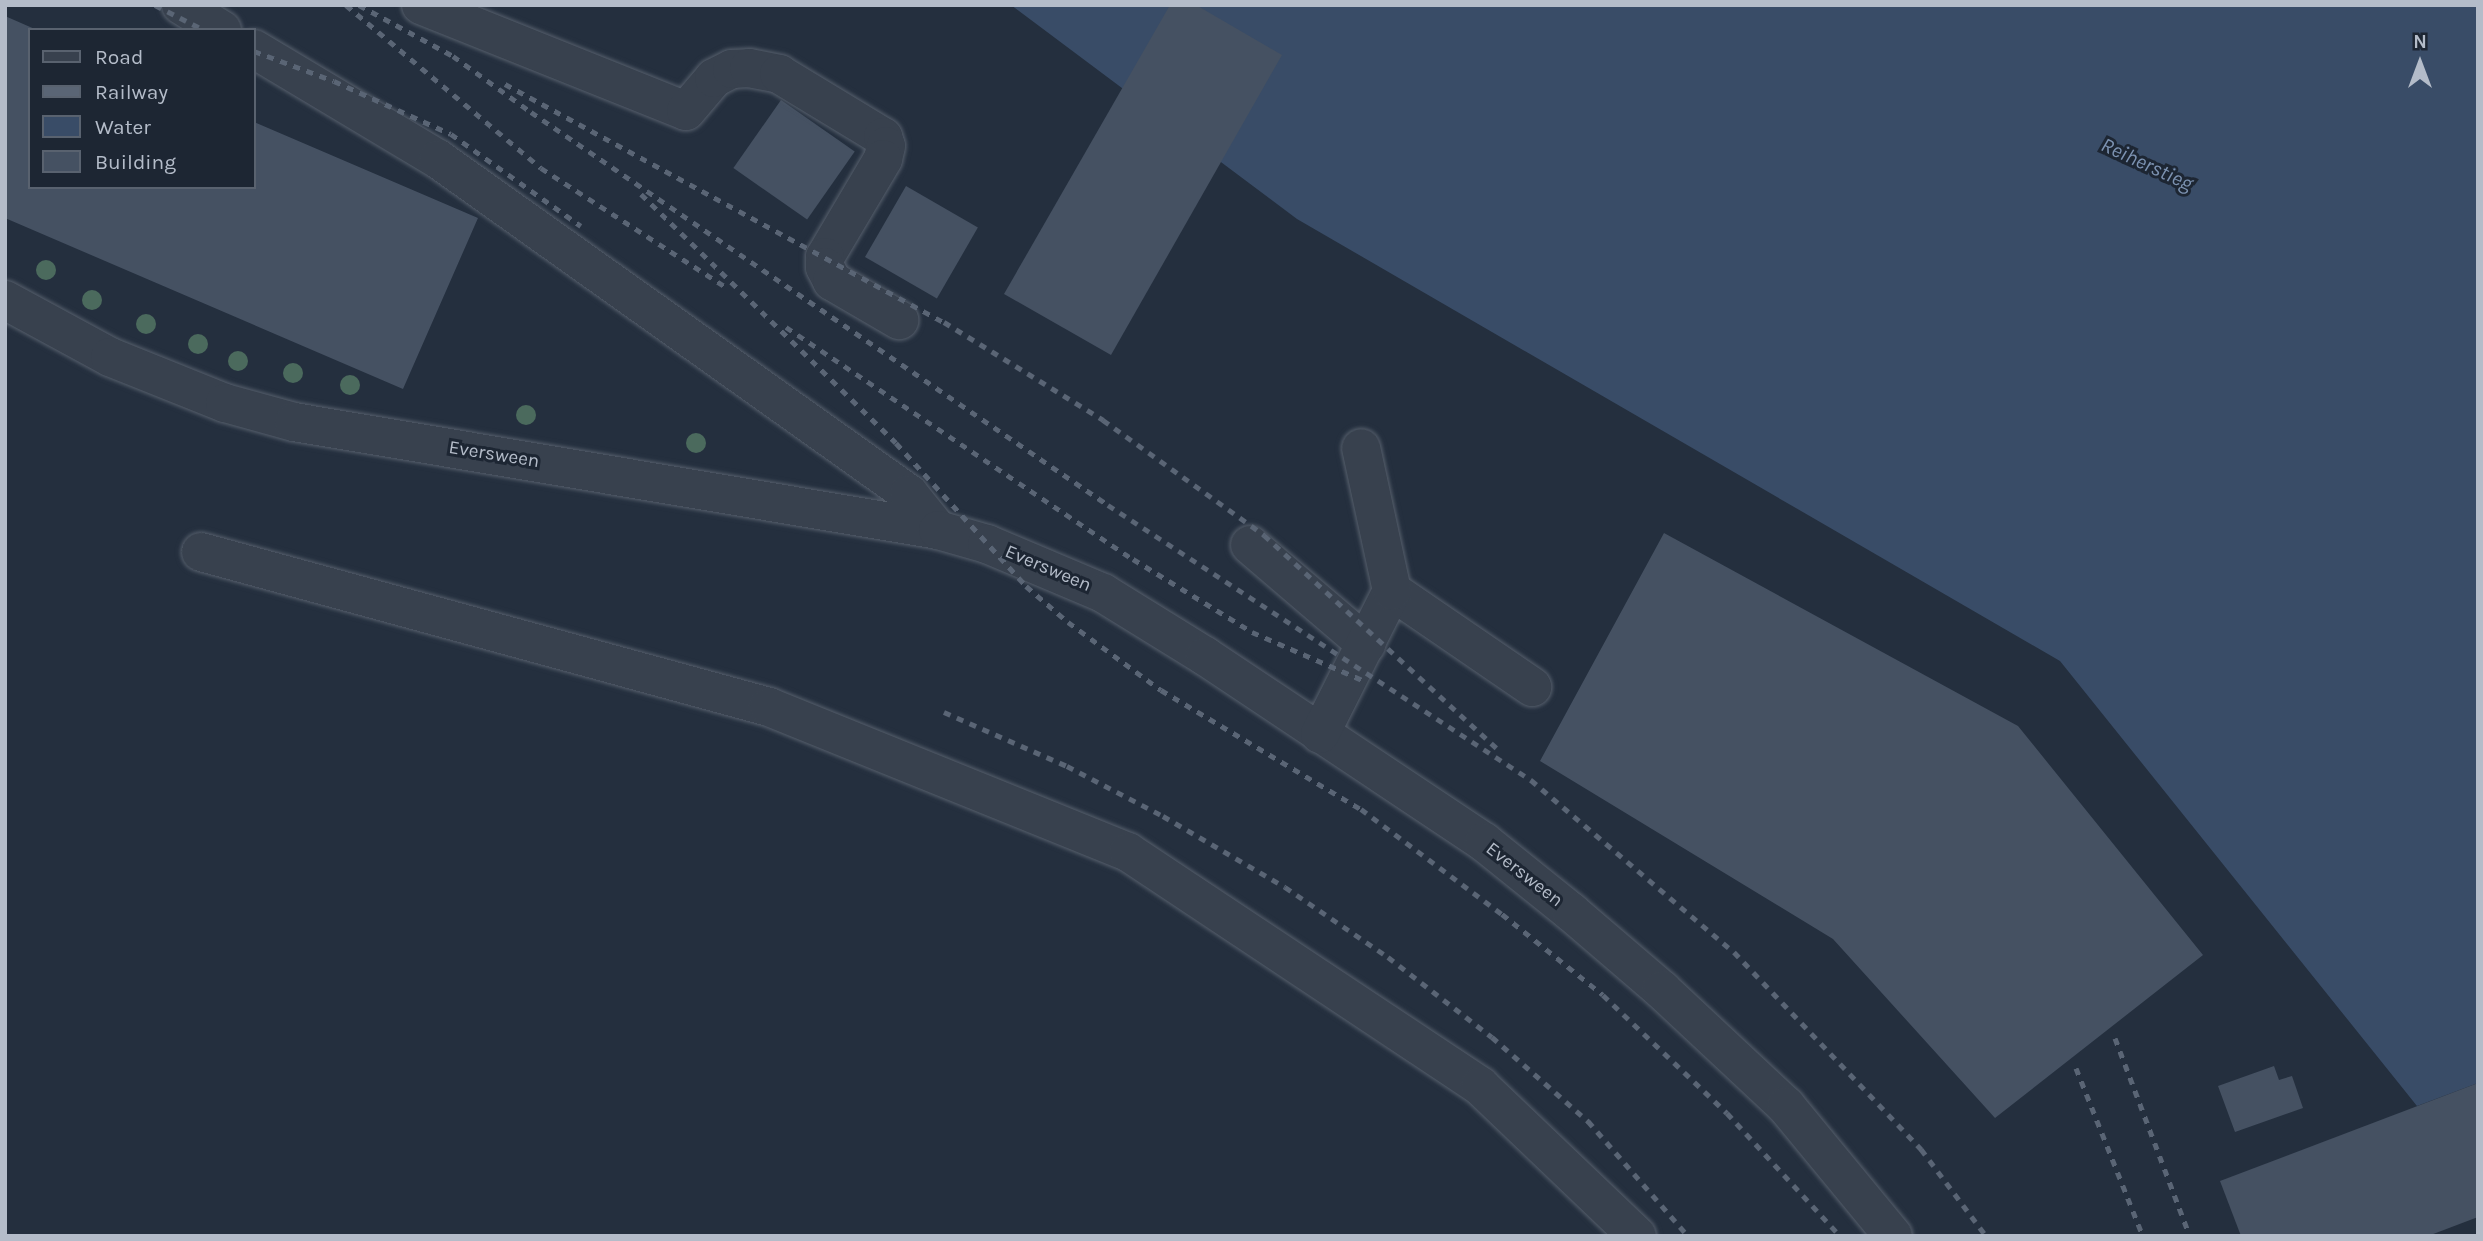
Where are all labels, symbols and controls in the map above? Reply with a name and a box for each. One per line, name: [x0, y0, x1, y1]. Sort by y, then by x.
legend: [28, 28, 256, 189]
north arrow: [2385, 28, 2455, 98]
text: N: [2413, 31, 2427, 53]
text: Road: [95, 45, 143, 69]
text: Railway: [95, 80, 168, 104]
text: Water: [95, 115, 151, 139]
water label: Reiherstieg: [2097, 132, 2197, 196]
text: Building: [95, 150, 176, 174]
street label: Eversween: [447, 437, 541, 473]
street label: Eversween: [1001, 541, 1095, 597]
street label: Eversween: [1481, 838, 1567, 912]

